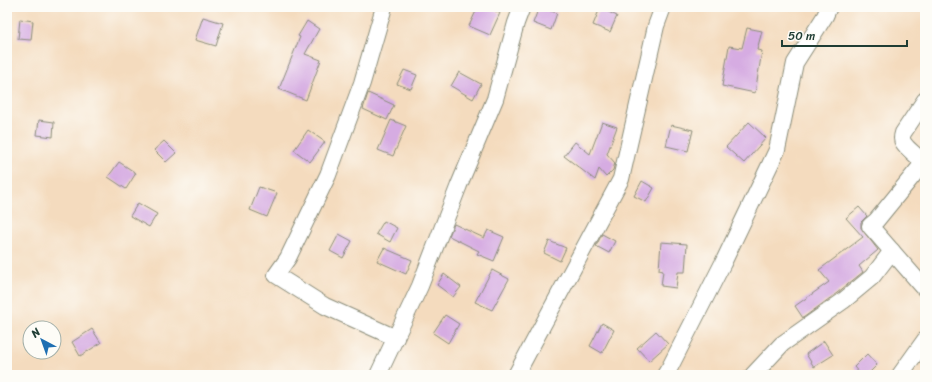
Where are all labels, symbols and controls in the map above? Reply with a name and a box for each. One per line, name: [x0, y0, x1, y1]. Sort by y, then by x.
scale bar: [782, 22, 907, 48]
text: 50 m: [788, 25, 815, 47]
north arrow: [22, 320, 62, 360]
text: N: [26, 323, 45, 343]

